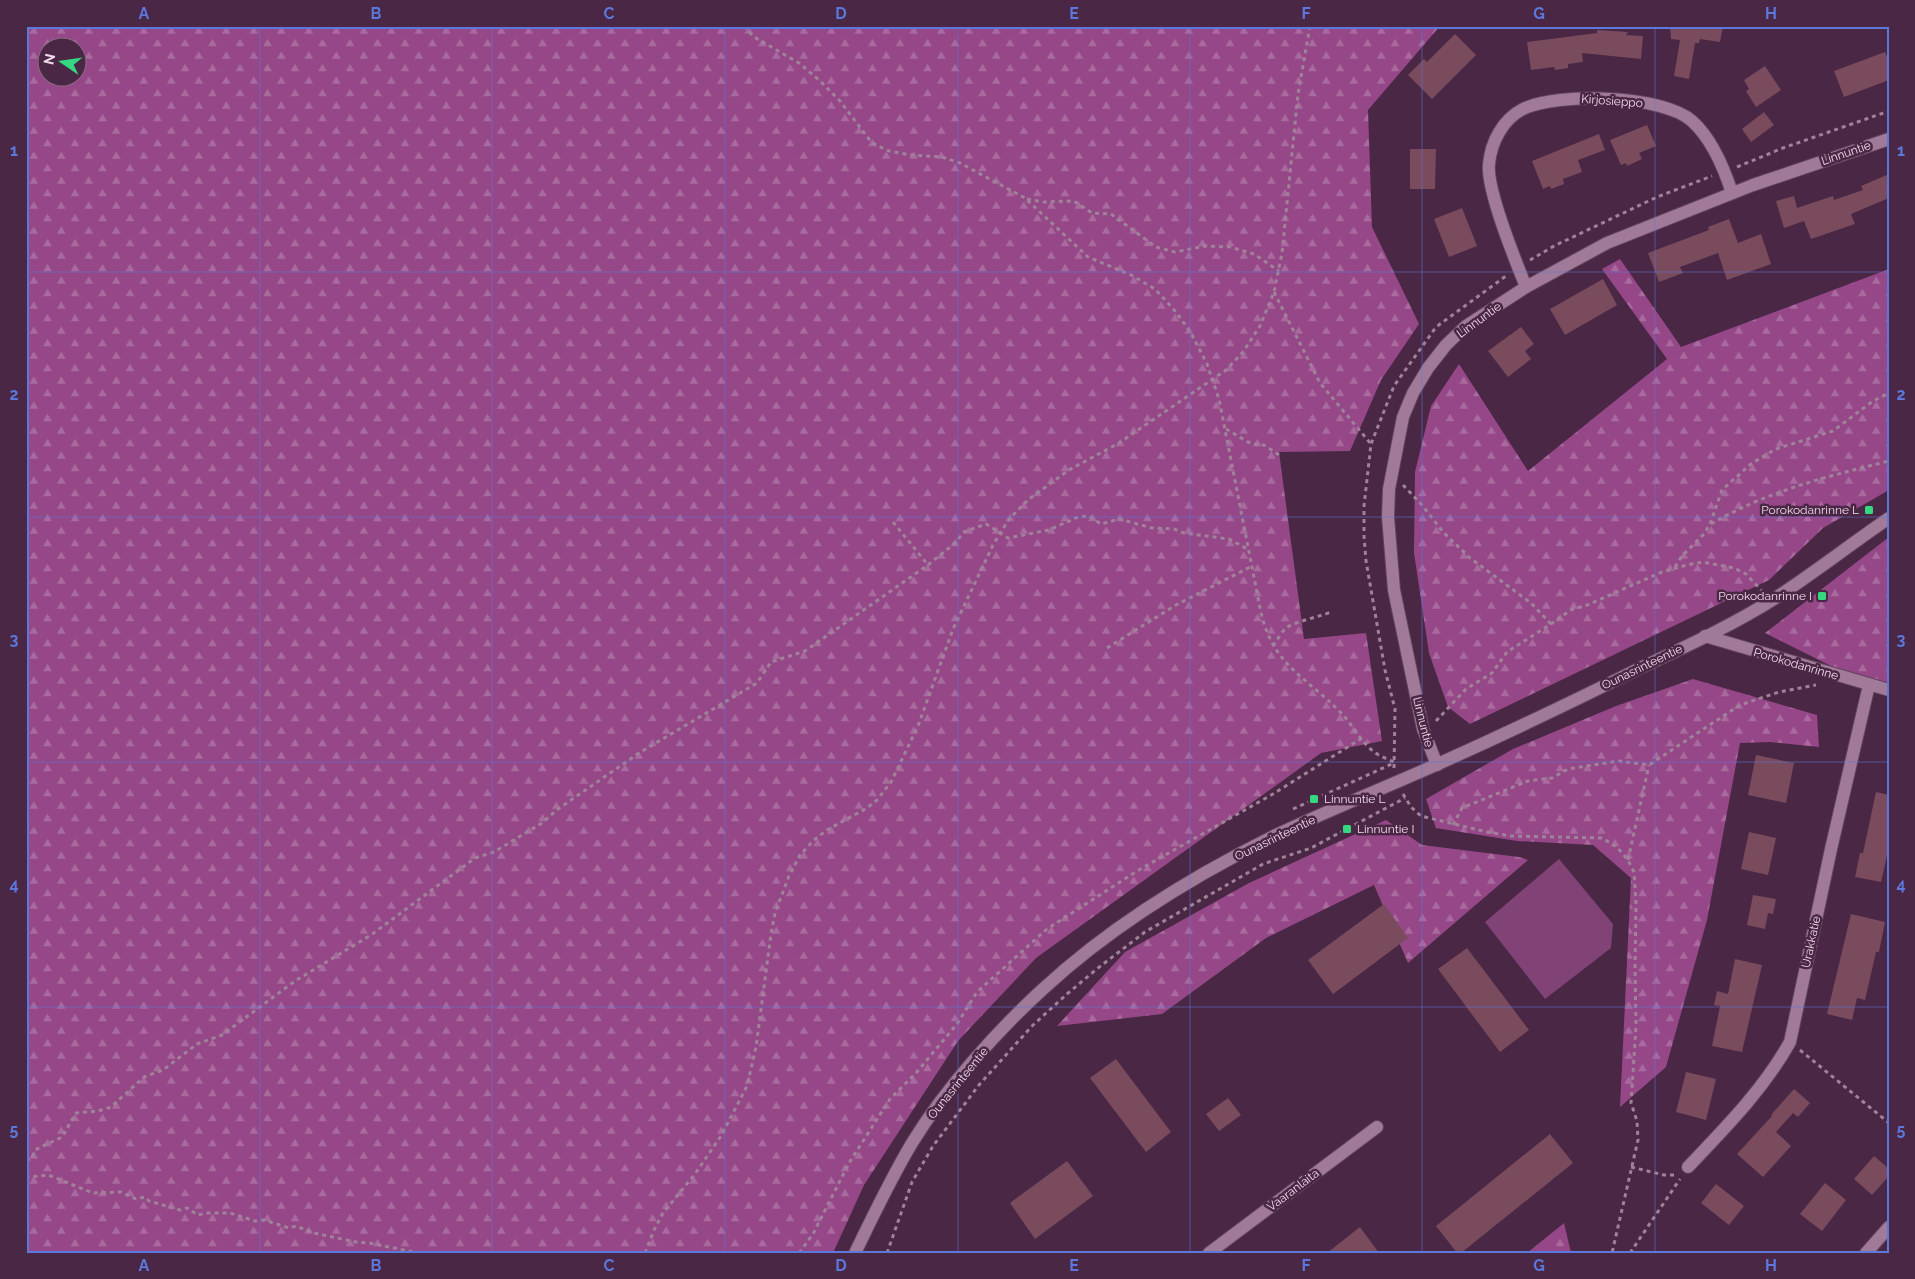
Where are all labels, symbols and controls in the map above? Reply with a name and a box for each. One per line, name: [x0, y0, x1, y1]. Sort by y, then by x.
text: A: [139, 4, 150, 23]
text: B: [371, 4, 382, 23]
text: C: [604, 4, 615, 23]
text: D: [835, 4, 847, 23]
text: E: [1069, 4, 1079, 23]
text: F: [1301, 4, 1311, 23]
text: G: [1533, 4, 1545, 23]
text: H: [1765, 4, 1777, 23]
north arrow: [38, 38, 88, 88]
text: N: [40, 52, 58, 66]
street label: Kirjosieppo: [1581, 92, 1643, 110]
street label: Linnuntie: [1819, 138, 1873, 168]
text: 1: [10, 141, 18, 160]
text: 1: [1897, 141, 1905, 160]
street label: Linnuntie: [1454, 299, 1504, 341]
text: 2: [9, 385, 19, 404]
text: 2: [1896, 385, 1906, 404]
place label: Porokodanrinne L: [1761, 503, 1859, 517]
marker: Porokodanrinne L: [1863, 504, 1875, 516]
place label: Porokodanrinne I: [1718, 589, 1812, 603]
marker: Porokodanrinne I: [1816, 590, 1828, 602]
text: 3: [10, 630, 19, 649]
text: 3: [1897, 630, 1906, 649]
street label: Ounasrinteentie: [1599, 641, 1685, 693]
street label: Porokodanrinne: [1752, 645, 1840, 683]
street label: Linnuntie: [1410, 695, 1436, 749]
place label: Linnuntie L: [1324, 792, 1385, 806]
marker: Linnuntie L: [1308, 793, 1320, 805]
street label: Ounasrinteentie: [1232, 812, 1318, 864]
place label: Linnuntie I: [1357, 822, 1414, 836]
marker: Linnuntie I: [1341, 823, 1353, 835]
text: 4: [9, 875, 19, 894]
text: 4: [1896, 875, 1906, 894]
street label: Urakkatie: [1799, 915, 1823, 969]
street label: Ounasrinteentie: [925, 1044, 991, 1122]
text: 5: [10, 1120, 19, 1139]
text: 5: [1897, 1120, 1906, 1139]
street label: Vaaranlaita: [1264, 1166, 1322, 1214]
text: A: [139, 1256, 150, 1275]
text: B: [371, 1256, 382, 1275]
text: C: [604, 1256, 615, 1275]
text: D: [835, 1256, 847, 1275]
text: E: [1069, 1256, 1079, 1275]
text: F: [1301, 1256, 1311, 1275]
text: G: [1533, 1256, 1545, 1275]
text: H: [1765, 1256, 1777, 1275]

